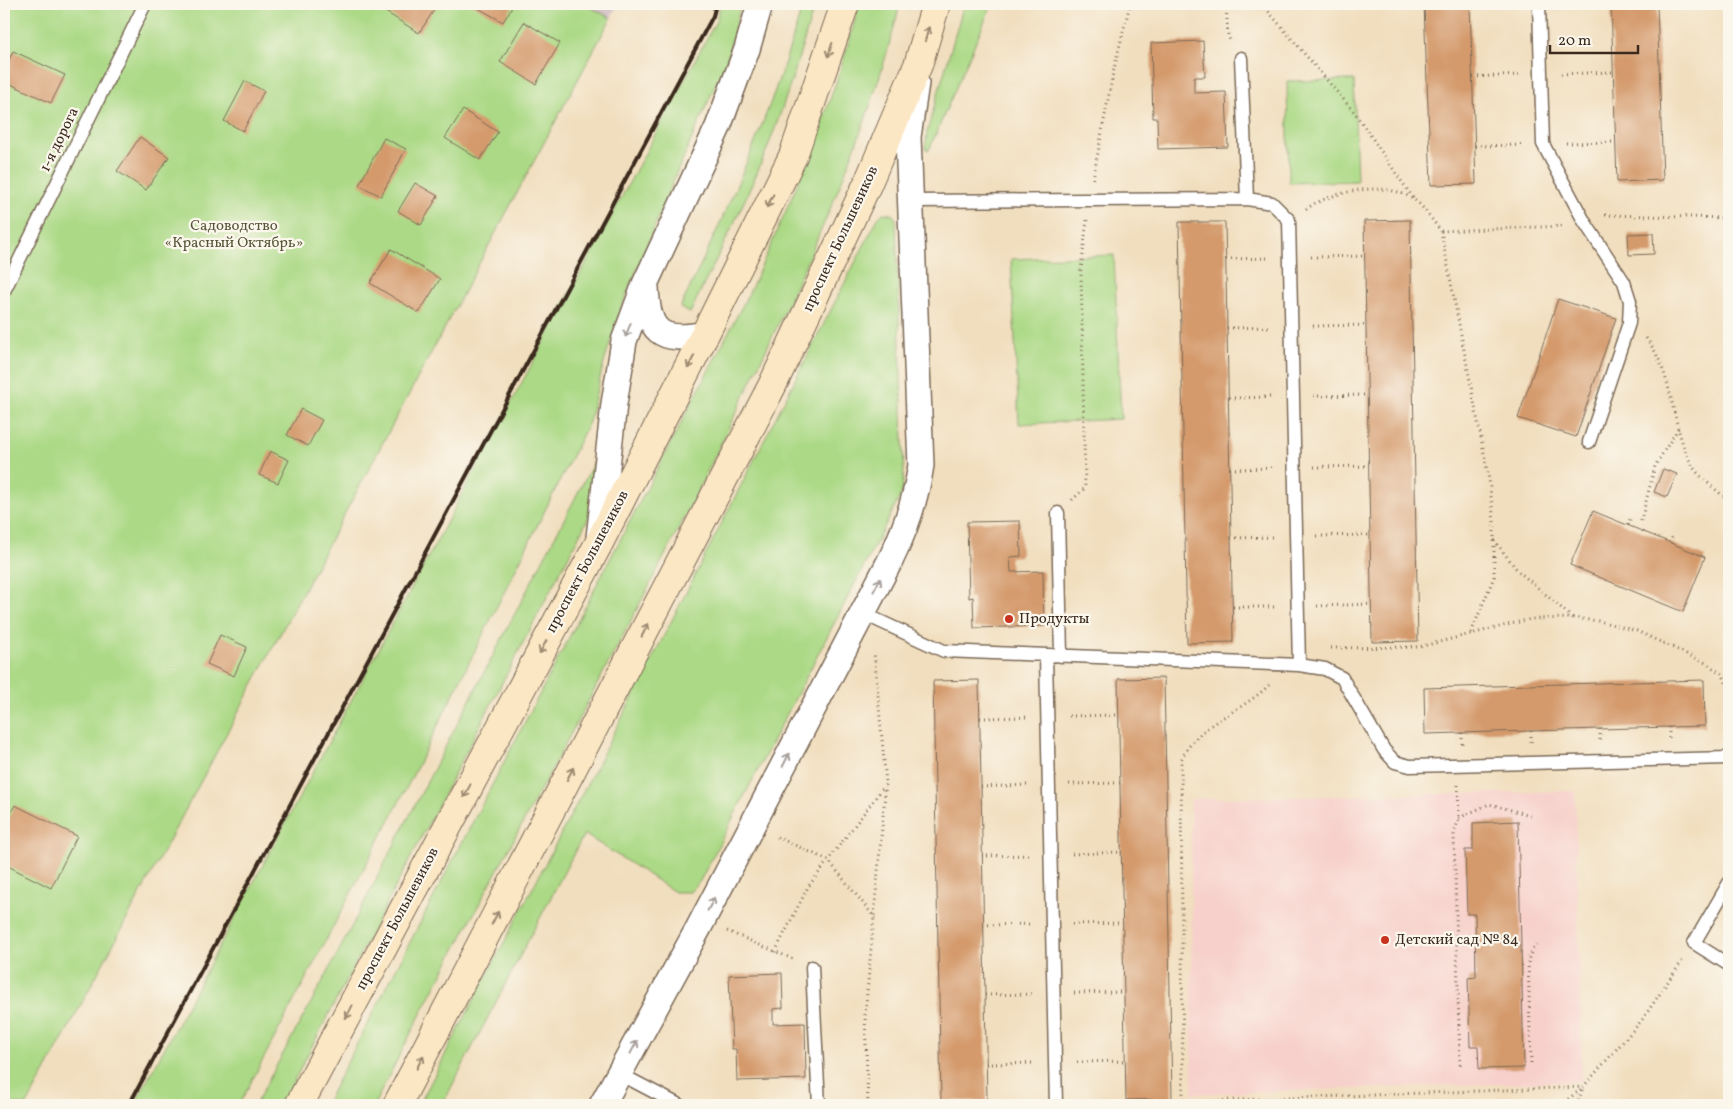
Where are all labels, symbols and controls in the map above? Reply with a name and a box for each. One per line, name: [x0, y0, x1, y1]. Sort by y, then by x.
scale bar: [1550, 22, 1638, 54]
one-way arrow: [923, 27, 932, 43]
text: 20 m: [1558, 31, 1591, 52]
one-way arrow: [825, 42, 835, 58]
street label: 1-я дорога: [35, 104, 85, 176]
street label: проспект Большевиков: [798, 163, 884, 315]
one-way arrow: [765, 193, 775, 208]
park label: Садоводство «Красный Октябрь»: [165, 216, 303, 254]
one-way arrow: [623, 321, 632, 337]
one-way arrow: [686, 355, 696, 370]
street label: проспект Большевиков: [541, 487, 635, 637]
one-way arrow: [872, 577, 882, 592]
place label: Продукты: [1019, 609, 1090, 630]
marker: Продукты: [1003, 613, 1015, 625]
one-way arrow: [640, 622, 650, 637]
one-way arrow: [538, 640, 548, 655]
one-way arrow: [782, 753, 791, 768]
one-way arrow: [565, 766, 575, 781]
one-way arrow: [462, 783, 471, 798]
street label: проспект Большевиков: [351, 844, 445, 994]
one-way arrow: [707, 897, 716, 912]
one-way arrow: [491, 911, 500, 926]
place label: Детский сад № 84: [1395, 930, 1519, 951]
marker: Детский сад № 84: [1379, 934, 1391, 946]
one-way arrow: [344, 1004, 354, 1019]
one-way arrow: [630, 1040, 639, 1055]
one-way arrow: [416, 1055, 425, 1070]

